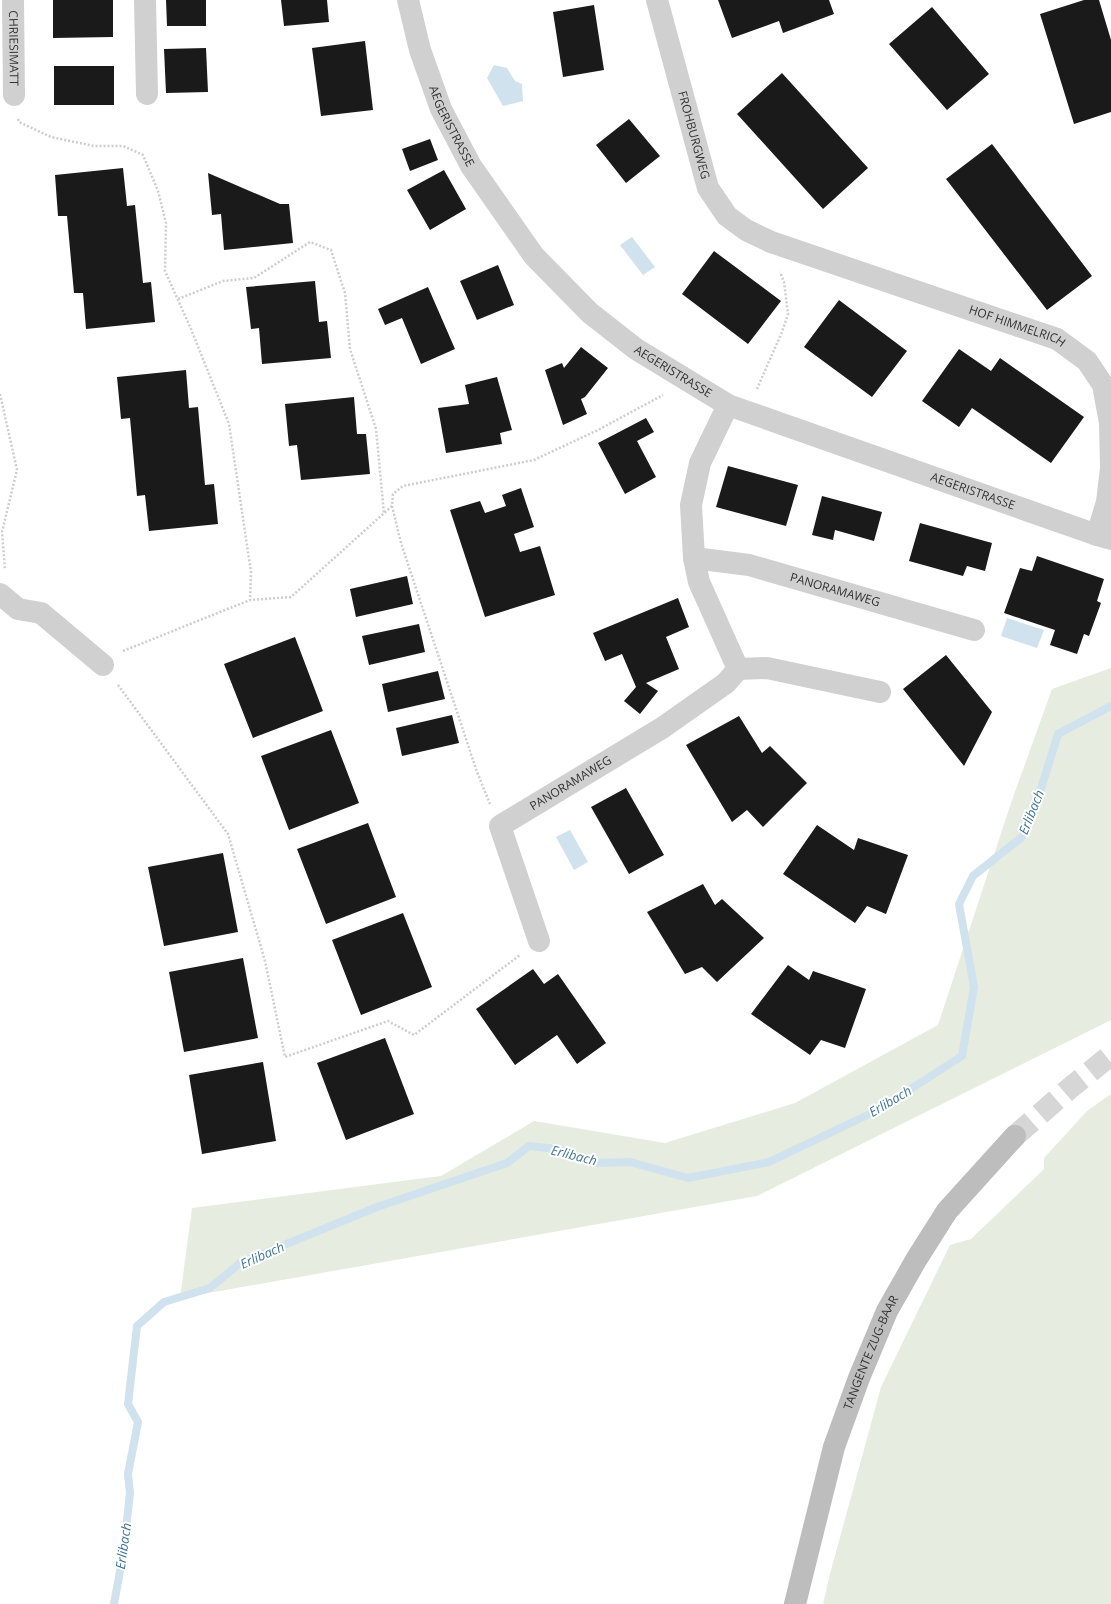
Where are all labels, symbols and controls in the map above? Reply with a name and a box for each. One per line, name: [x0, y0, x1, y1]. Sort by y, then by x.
street label: CHRIESIMATT: [5, 10, 23, 86]
street label: AEGERISTRASSE: [425, 83, 479, 170]
street label: FROHBURGWEG: [674, 89, 714, 181]
street label: HOF HIMMELRICH: [967, 301, 1069, 351]
street label: AEGERISTRASSE: [631, 341, 716, 401]
street label: AEGERISTRASSE: [929, 468, 1018, 514]
street label: PANORAMAWEG: [788, 568, 882, 610]
street label: PANORAMAWEG: [526, 751, 615, 814]
water label: Erlibach: [1014, 787, 1048, 837]
water label: Erlibach: [865, 1081, 915, 1121]
water label: Erlibach: [549, 1141, 599, 1169]
water label: Erlibach: [237, 1237, 287, 1273]
street label: TANGENTE ZUG-BAAR: [839, 1292, 902, 1412]
water label: Erlibach: [111, 1522, 135, 1570]

